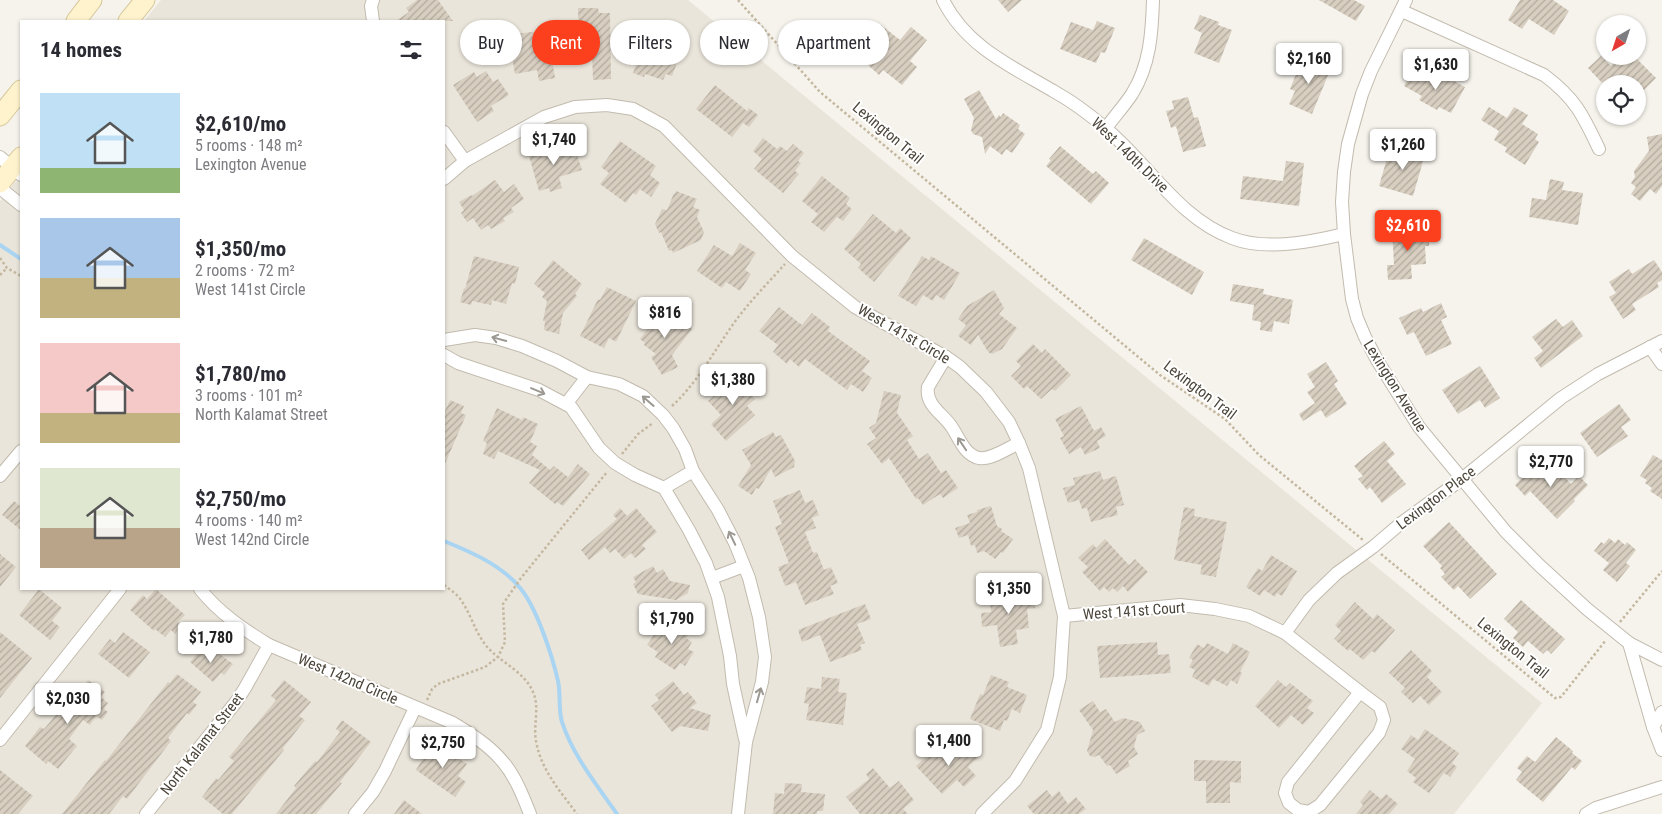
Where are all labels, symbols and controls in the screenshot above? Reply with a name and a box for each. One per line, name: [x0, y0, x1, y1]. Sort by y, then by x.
north arrow: [1596, 15, 1646, 65]
map controls: [1596, 15, 1646, 125]
chip: Buy: [460, 20, 522, 65]
chip: Rent: [532, 20, 600, 65]
chip: Filters: [610, 20, 690, 65]
chip: New: [700, 20, 768, 65]
chip: Apartment: [778, 20, 889, 65]
icon: filters: [397, 36, 425, 64]
text: 14 homes: [40, 38, 122, 62]
pin: $2,160: [1268, 42, 1350, 85]
pin: $1,630: [1395, 48, 1477, 91]
text: $2,160: [1287, 49, 1331, 68]
text: $1,630: [1414, 55, 1458, 74]
button: locate: [1596, 75, 1646, 125]
street label: Lexington Trail: [849, 98, 927, 168]
text: $2,610/mo: [195, 112, 286, 136]
icon: home: [80, 113, 140, 173]
street label: West 140th Drive: [1088, 114, 1172, 196]
pin: $1,740: [513, 124, 595, 166]
pin: $1,260: [1362, 128, 1444, 171]
text: $1,740: [532, 130, 576, 149]
text: $1,260: [1381, 135, 1425, 154]
text: 5 rooms · 148 m²: [195, 136, 303, 155]
text: Lexington Avenue: [195, 155, 307, 174]
pin: $2,610: [1367, 210, 1449, 252]
text: $2,610: [1386, 216, 1430, 235]
text: $1,350/mo: [195, 237, 286, 261]
icon: home: [80, 238, 140, 298]
text: 2 rooms · 72 m²: [195, 261, 295, 280]
text: West 141st Circle: [195, 280, 306, 299]
pin: $816: [635, 296, 695, 339]
street label: West 141st Circle: [855, 300, 953, 368]
text: $816: [649, 303, 681, 322]
one-way arrow: [492, 334, 508, 344]
street label: Lexington Avenue: [1360, 337, 1430, 435]
street label: Lexington Trail: [1160, 357, 1240, 423]
text: $1,780/mo: [195, 362, 286, 386]
icon: home: [80, 363, 140, 423]
pin: $1,380: [692, 364, 774, 406]
text: $1,380: [711, 370, 755, 389]
text: 3 rooms · 101 m²: [195, 386, 303, 405]
one-way arrow: [530, 386, 545, 396]
one-way arrow: [641, 395, 654, 407]
text: North Kalamat Street: [195, 405, 328, 424]
one-way arrow: [957, 437, 967, 451]
pin: $2,770: [1510, 446, 1592, 488]
text: $2,770: [1529, 452, 1573, 471]
street label: Lexington Place: [1393, 462, 1479, 534]
text: $2,750/mo: [195, 487, 286, 511]
icon: home: [80, 488, 140, 548]
text: 4 rooms · 140 m²: [195, 511, 303, 530]
text: West 142nd Circle: [195, 530, 309, 549]
one-way arrow: [727, 531, 736, 546]
pin: $1,350: [968, 572, 1050, 615]
text: $1,350: [987, 579, 1031, 598]
street label: West 141st Court: [1082, 598, 1186, 624]
pin: $1,790: [631, 602, 713, 645]
text: $1,790: [650, 609, 694, 628]
street label: Lexington Trail: [1474, 614, 1552, 682]
pin: $1,780: [170, 622, 252, 664]
text: $1,780: [189, 628, 233, 647]
street label: West 142nd Circle: [295, 650, 401, 708]
pin: $2,030: [27, 682, 109, 725]
one-way arrow: [755, 687, 764, 703]
text: $2,030: [46, 689, 90, 708]
street label: North Kalamat Street: [157, 689, 247, 799]
pin: $1,400: [908, 724, 990, 767]
pin: $2,750: [402, 726, 484, 769]
text: $1,400: [927, 731, 971, 750]
text: $2,750: [421, 733, 465, 752]

